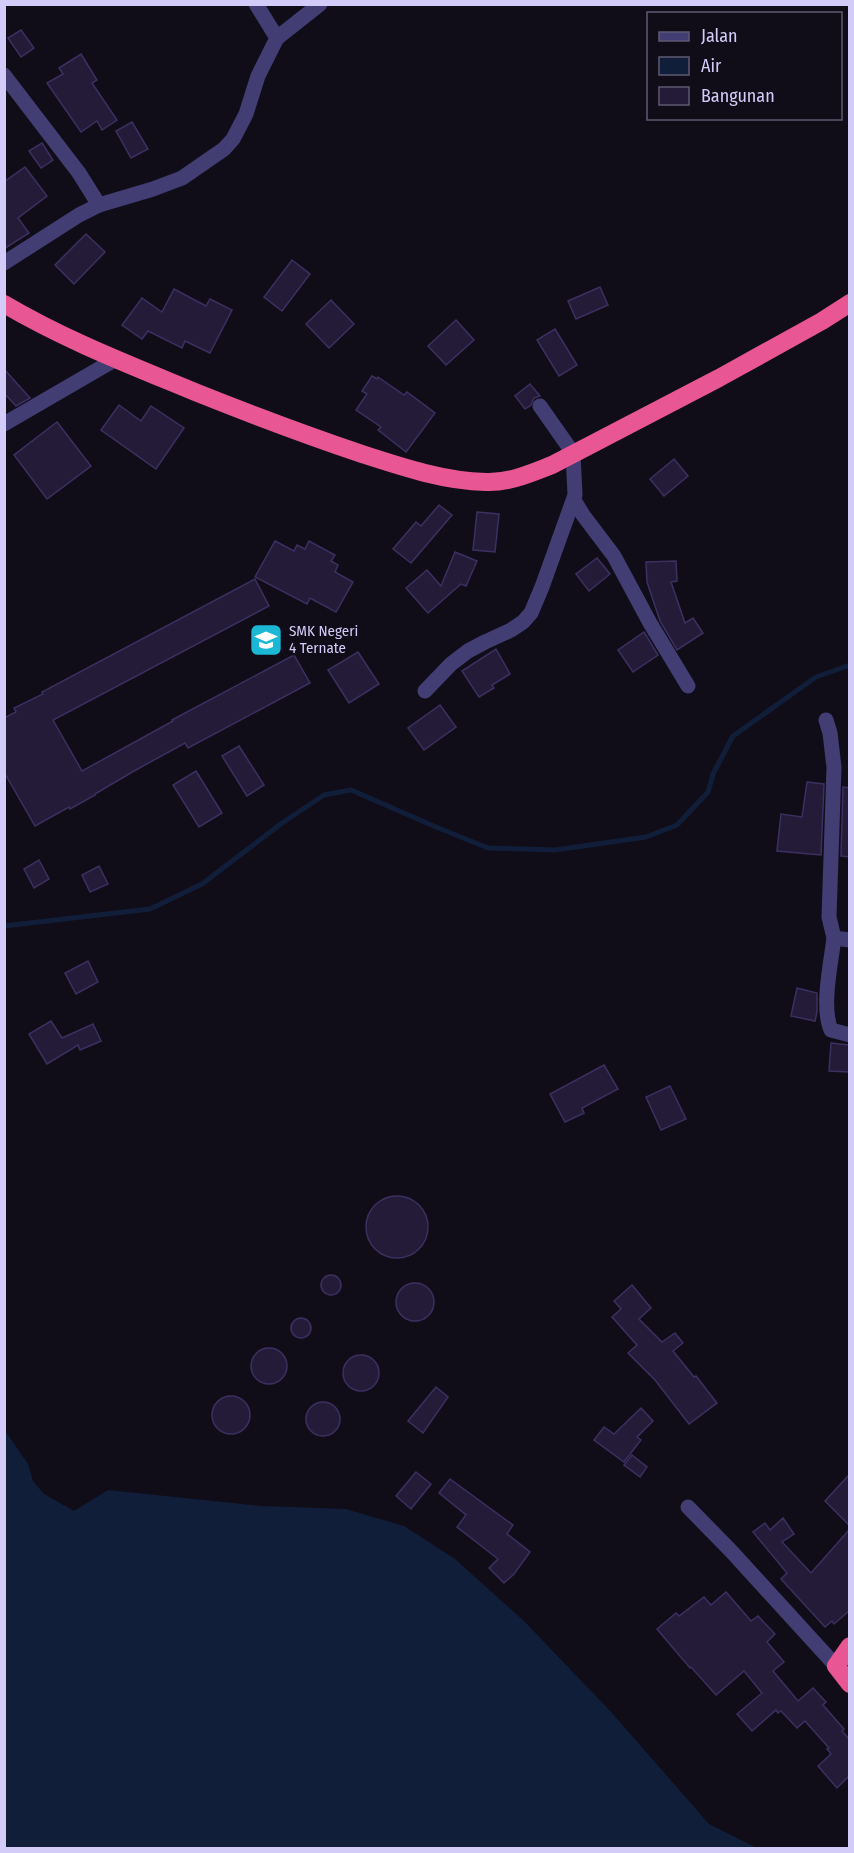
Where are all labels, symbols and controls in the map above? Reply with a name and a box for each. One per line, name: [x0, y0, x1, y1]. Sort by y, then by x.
legend: [647, 12, 842, 120]
text: Jalan: [701, 25, 738, 47]
text: Air: [701, 55, 722, 77]
text: Bangunan: [701, 85, 775, 107]
school or university icon: SMK Negeri 4 Ternate: [248, 622, 284, 658]
place label: SMK Negeri 4 Ternate: [289, 622, 358, 657]

